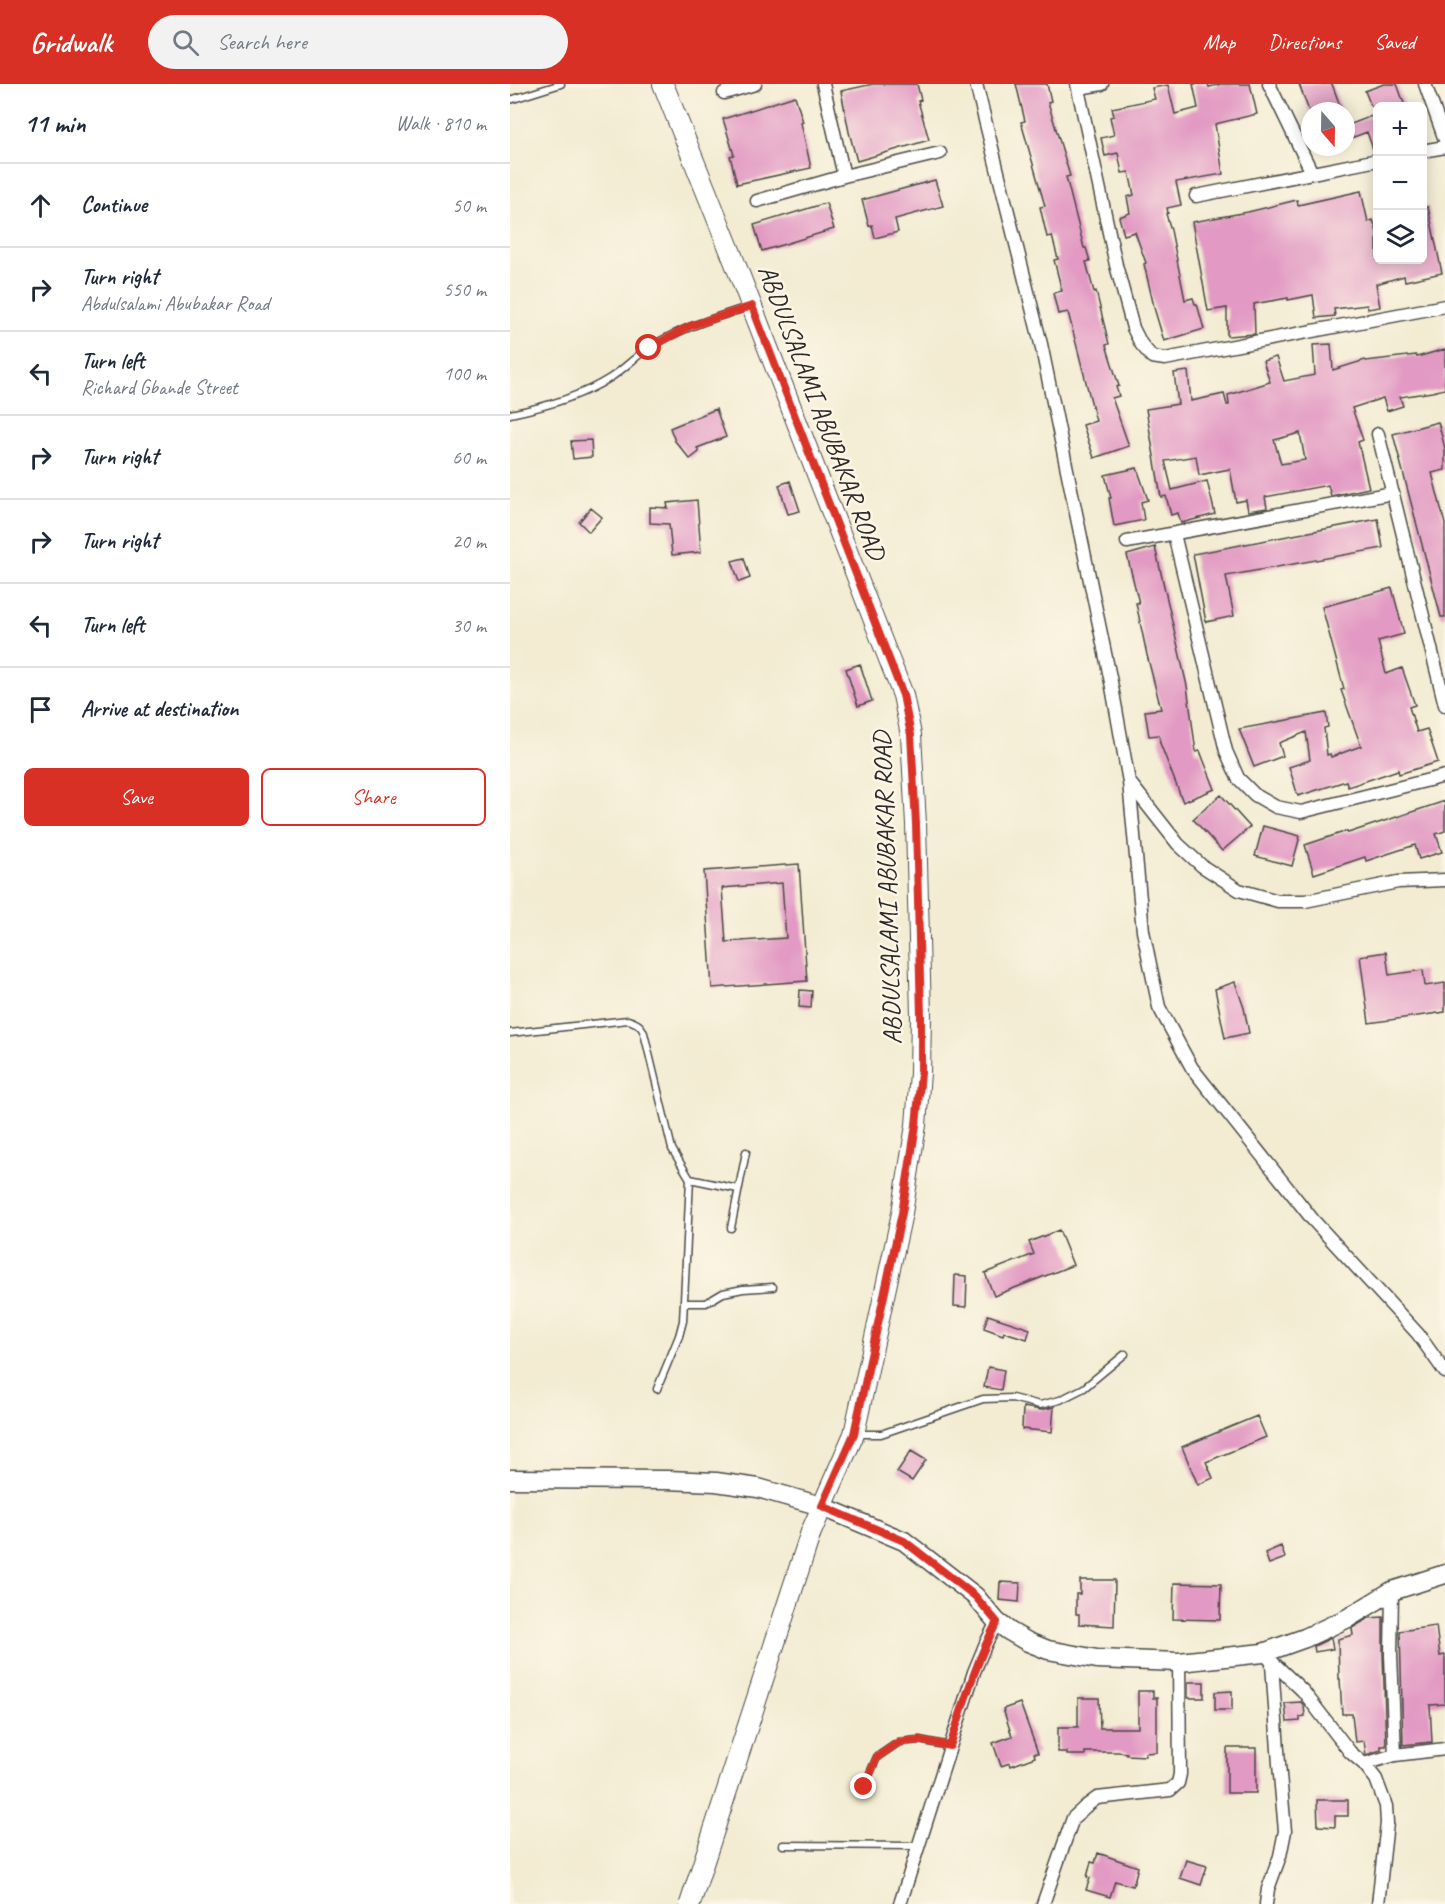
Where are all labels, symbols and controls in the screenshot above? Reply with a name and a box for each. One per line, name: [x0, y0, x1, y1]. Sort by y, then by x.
search box: [148, 15, 568, 69]
text: Gridwalk: [30, 25, 112, 60]
icon: search: [169, 26, 202, 59]
text: Search here: [217, 28, 307, 56]
text: Map: [1203, 29, 1235, 55]
text: Directions: [1268, 29, 1341, 55]
text: Saved: [1374, 29, 1415, 55]
north arrow: [1301, 102, 1355, 156]
map controls: [1373, 102, 1427, 264]
button: +: [1373, 102, 1427, 156]
text: 11 min: [24, 107, 86, 140]
text: Walk · 810 m: [396, 111, 486, 136]
button: −: [1373, 156, 1427, 210]
icon: ahead: [24, 189, 57, 222]
text: Continue: [81, 191, 147, 219]
text: 50 m: [452, 193, 486, 218]
button: layers: [1373, 210, 1427, 264]
street label: ABDULSALAMI ABUBAKAR ROAD: [750, 260, 895, 567]
text: Turn right: [81, 263, 158, 291]
icon: right: [24, 273, 57, 306]
text: 550 m: [443, 277, 486, 302]
text: Abdulsalami Abubakar Road: [81, 291, 269, 316]
route start: [635, 334, 661, 360]
text: Turn left: [81, 347, 145, 375]
icon: left: [24, 357, 57, 390]
text: 100 m: [443, 361, 486, 386]
text: Richard Gbande Street: [81, 375, 238, 400]
icon: right: [24, 441, 57, 474]
text: Turn right: [81, 443, 158, 471]
text: 60 m: [452, 445, 486, 470]
icon: right: [24, 525, 57, 558]
text: Turn right: [81, 527, 158, 555]
text: 20 m: [452, 529, 486, 554]
icon: left: [24, 609, 57, 642]
text: Turn left: [81, 611, 145, 639]
text: 30 m: [452, 613, 486, 638]
icon: arrive: [24, 693, 57, 726]
text: Arrive at destination: [81, 695, 238, 723]
street label: ABDULSALAMI ABUBAKAR ROAD: [865, 728, 909, 1045]
button: Save: [24, 768, 249, 826]
button: Share: [261, 768, 486, 826]
route end: [850, 1773, 876, 1799]

